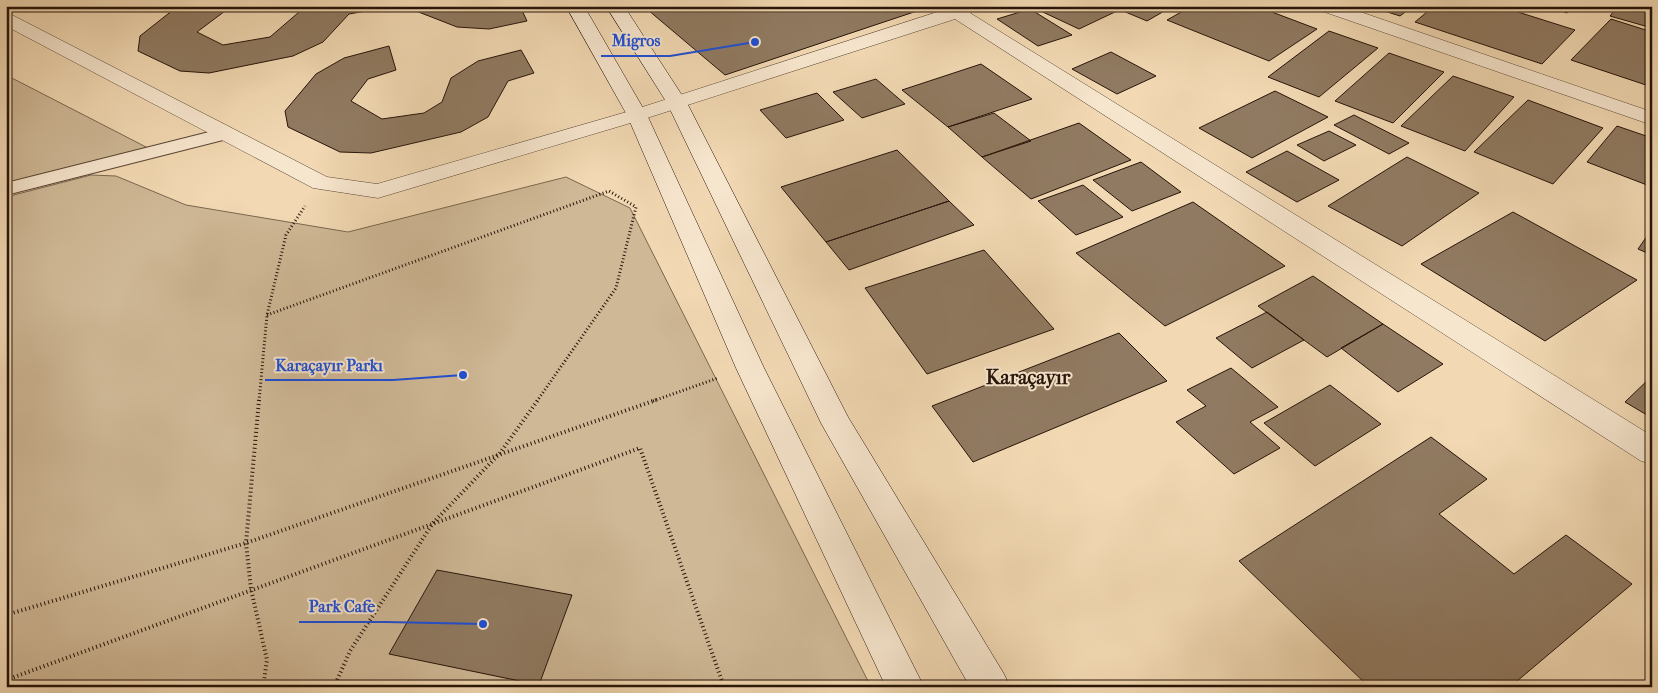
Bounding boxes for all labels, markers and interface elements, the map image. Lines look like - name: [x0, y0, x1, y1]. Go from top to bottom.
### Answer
- callout: Migros: [601, 25, 670, 56]
- text: Migros: [611, 31, 660, 51]
- callout: Karaçayır Parkı: [265, 349, 393, 380]
- text: Karaçayır Parkı: [275, 356, 383, 376]
- district label: Karaçayır: [986, 366, 1071, 390]
- callout: Park Cafe: [299, 591, 386, 622]
- text: Park Cafe: [309, 597, 375, 616]

